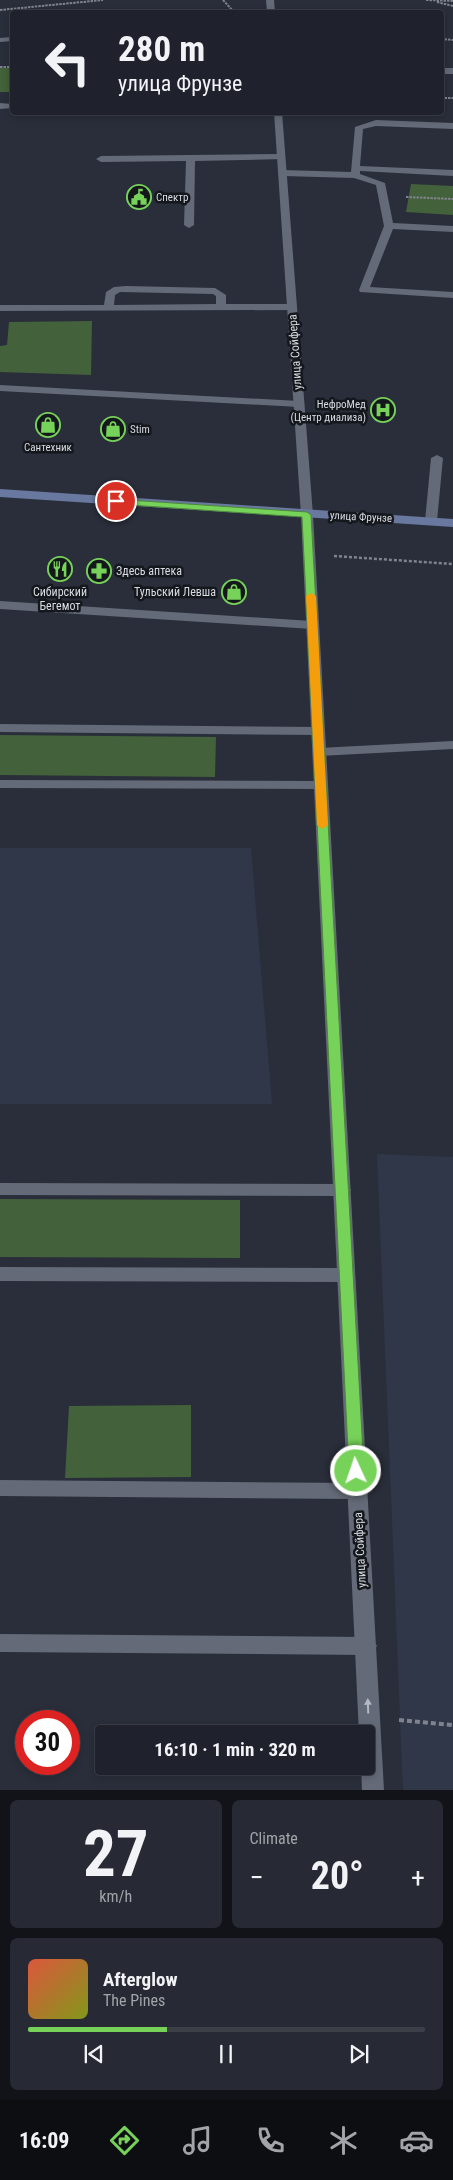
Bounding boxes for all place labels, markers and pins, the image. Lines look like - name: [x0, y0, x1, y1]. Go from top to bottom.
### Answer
- public building icon: Спектр: [126, 184, 152, 210]
- place label: Спектр: [156, 191, 188, 204]
- hospital icon: НефроМед (Центр диализа): [370, 397, 396, 423]
- place label: НефроМед (Центр диализа): [290, 398, 366, 424]
- shop icon: Сантехник: [35, 412, 61, 438]
- shop icon: Stim: [100, 416, 126, 442]
- place label: Stim: [130, 423, 150, 436]
- place label: Сантехник: [24, 441, 73, 454]
- pin: [95, 480, 137, 522]
- restaurant icon: Сибирский Бегемот: [47, 556, 73, 582]
- pharmacy icon: Здесь аптека: [86, 558, 112, 584]
- place label: Здесь аптека: [116, 564, 182, 578]
- shop icon: Тульский Левша: [221, 579, 247, 605]
- place label: Сибирский Бегемот: [33, 585, 87, 613]
- place label: Тульский Левша: [134, 585, 216, 599]

